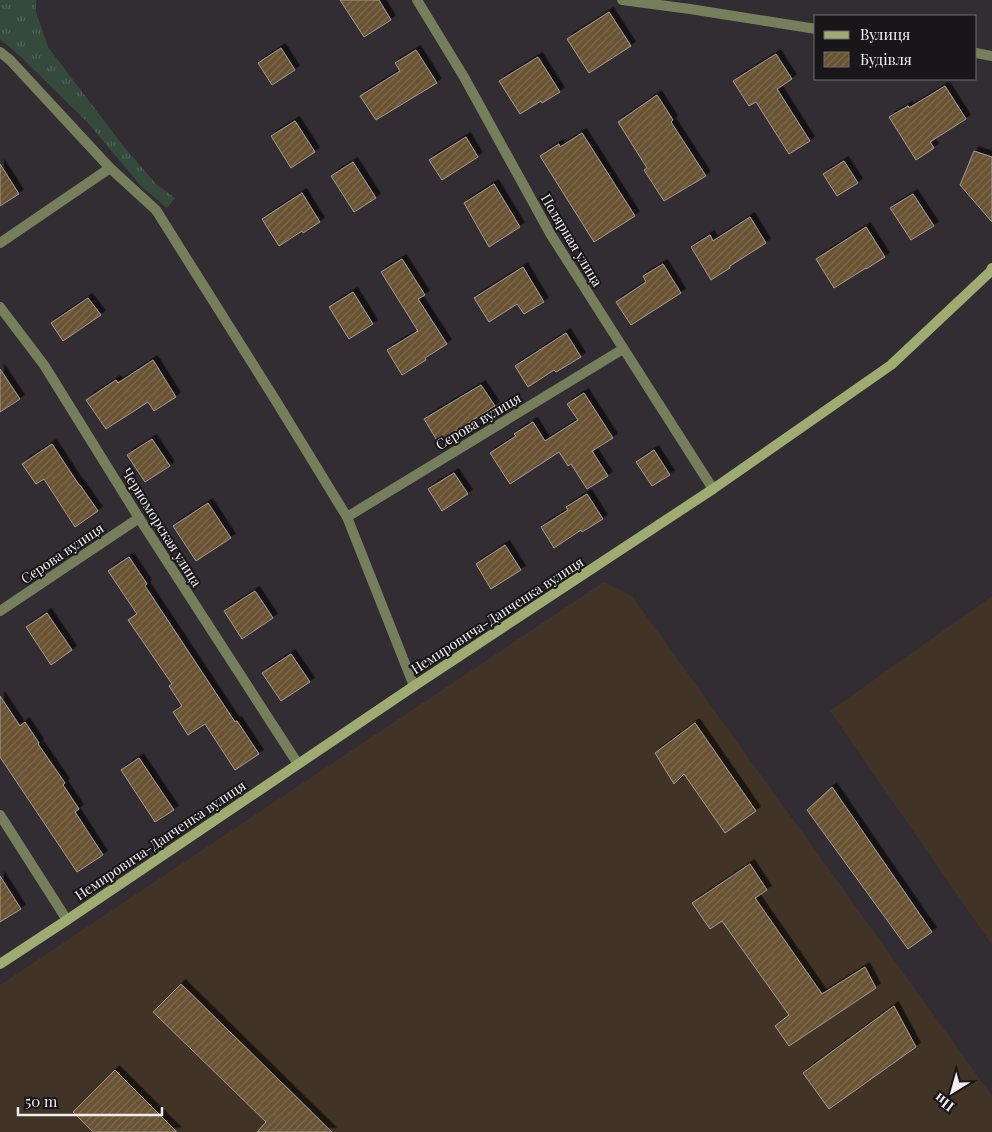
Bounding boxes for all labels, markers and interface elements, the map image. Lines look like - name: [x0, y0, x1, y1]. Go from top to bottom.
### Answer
- legend: [814, 15, 977, 80]
- text: Вулиця: [860, 24, 910, 44]
- text: Будівля: [860, 49, 912, 69]
- street label: Полярная улица: [537, 190, 607, 290]
- street label: Сєрова вулиця: [432, 388, 525, 454]
- street label: Черноморская улица: [118, 464, 206, 590]
- street label: Сєрова вулиця: [17, 518, 108, 588]
- street label: Немировича-Данченка вулиця: [407, 552, 587, 678]
- street label: Немировича-Данченка вулиця: [71, 775, 250, 904]
- north arrow: [927, 1067, 977, 1117]
- scale bar: [18, 1084, 161, 1116]
- text: Пн: [930, 1089, 958, 1116]
- text: 50 m: [25, 1091, 58, 1111]

